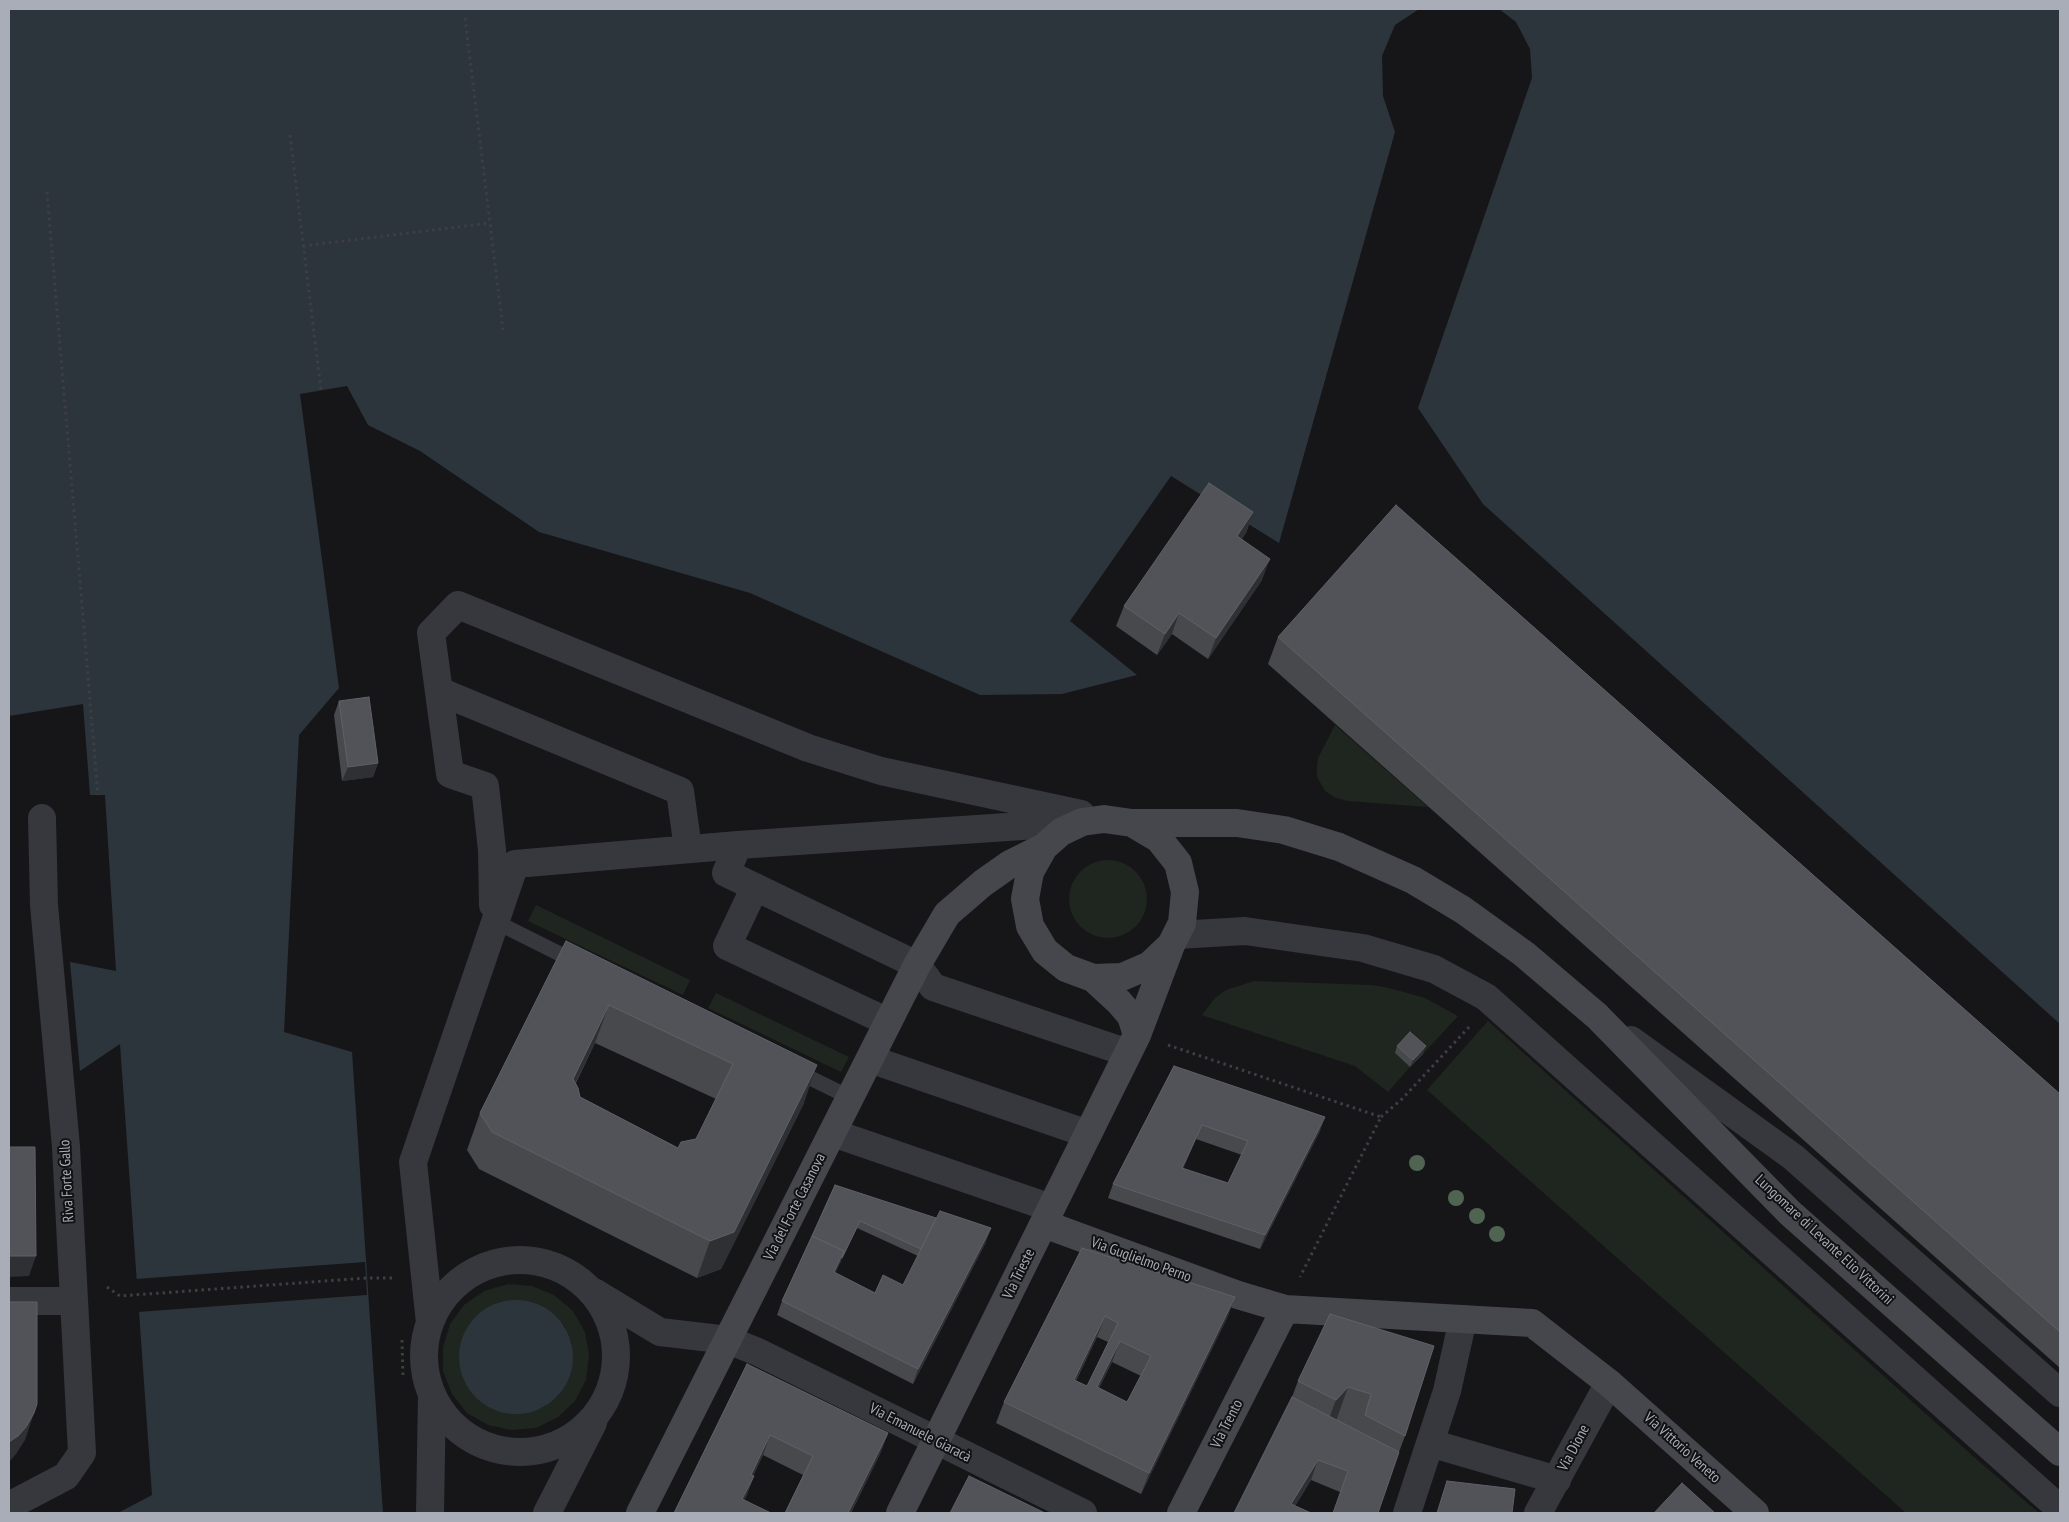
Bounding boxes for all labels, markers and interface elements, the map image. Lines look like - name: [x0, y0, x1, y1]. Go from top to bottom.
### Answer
- street label: Riva Forte Gallo: [56, 1139, 78, 1223]
- street label: Via del Forte Casanova: [760, 1150, 830, 1264]
- street label: Lungomare di Levante Elio Vittorini: [1751, 1171, 1897, 1309]
- street label: Via Guglielmo Perno: [1088, 1234, 1194, 1286]
- street label: Via Trieste: [999, 1246, 1039, 1302]
- street label: Via Trento: [1207, 1397, 1247, 1451]
- street label: Via Emanuele Giaracà: [866, 1400, 974, 1466]
- street label: Via Vittorio Veneto: [1640, 1409, 1724, 1487]
- street label: Via Dione: [1554, 1422, 1594, 1474]

